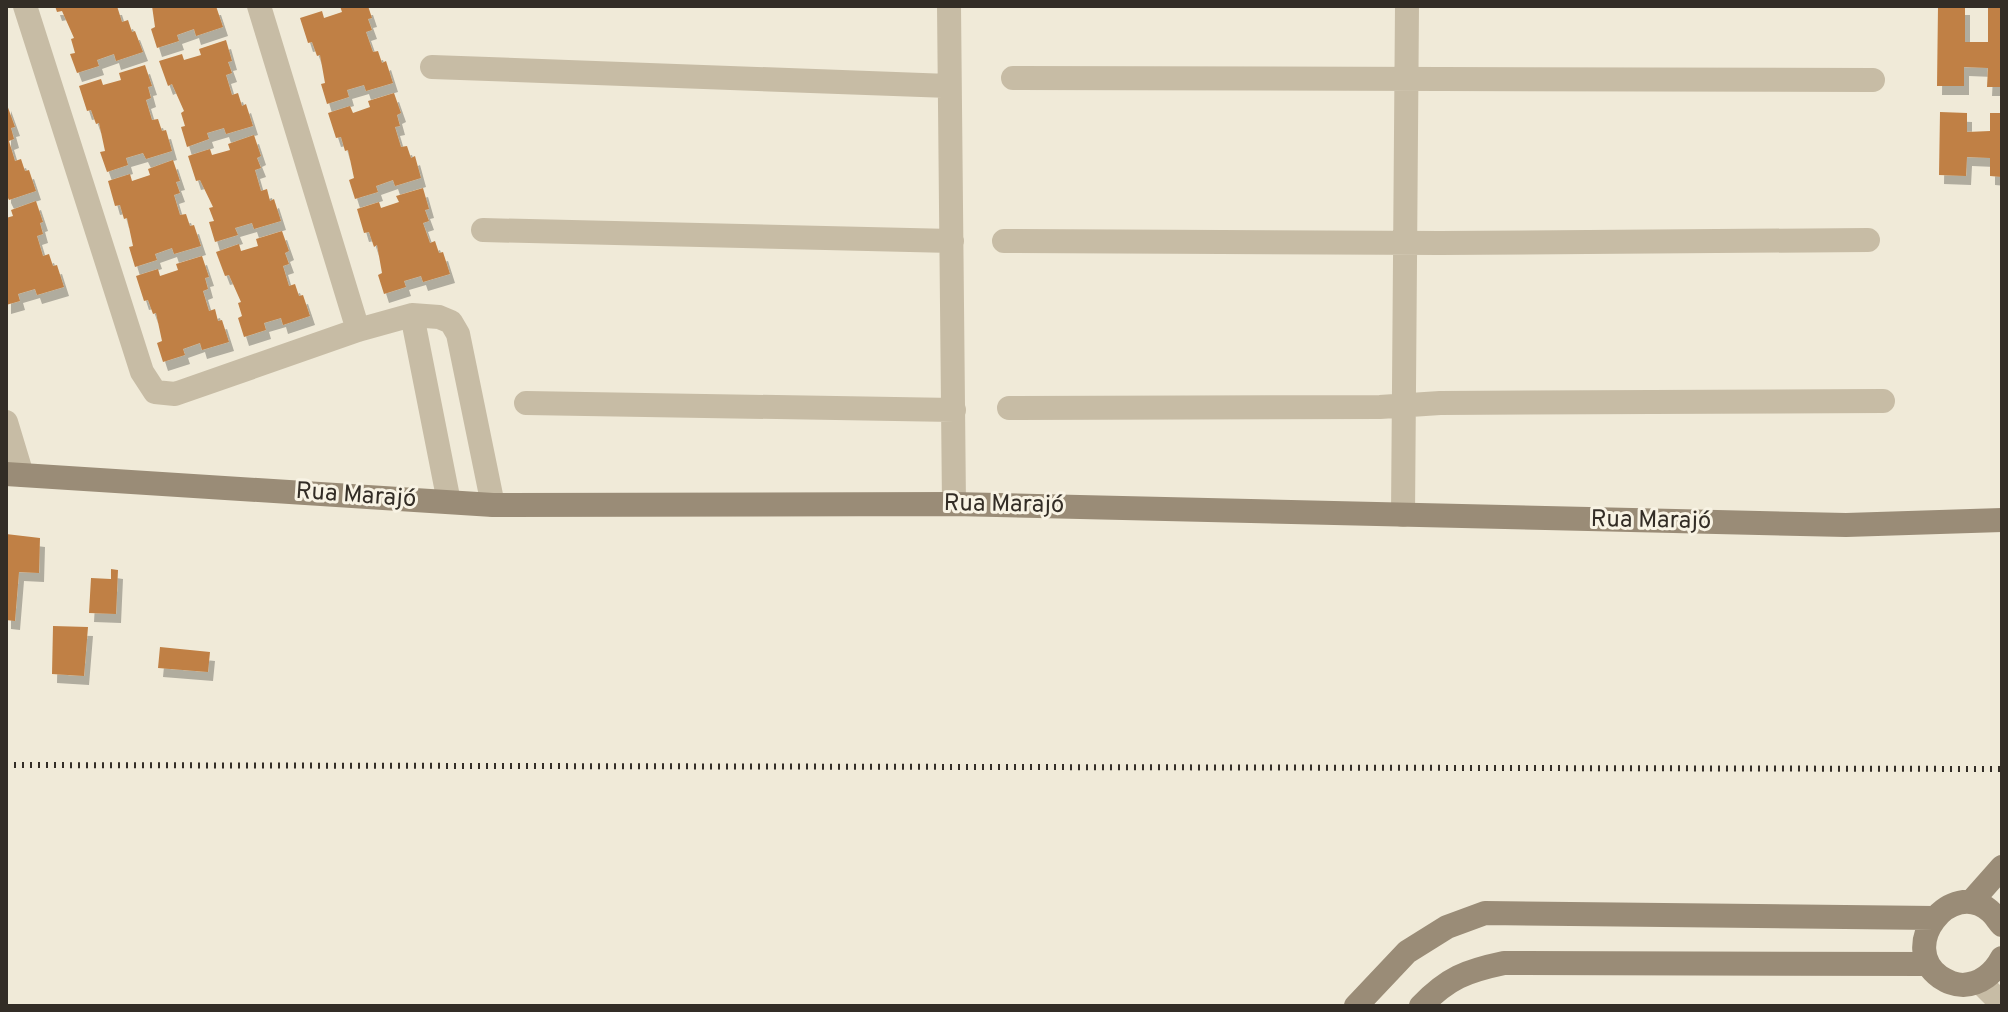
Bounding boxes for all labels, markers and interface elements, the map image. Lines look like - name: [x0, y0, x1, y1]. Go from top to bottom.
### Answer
- street label: Rua Marajó: [295, 477, 417, 515]
- street label: Rua Marajó: [943, 489, 1065, 521]
- street label: Rua Marajó: [1590, 505, 1712, 537]

